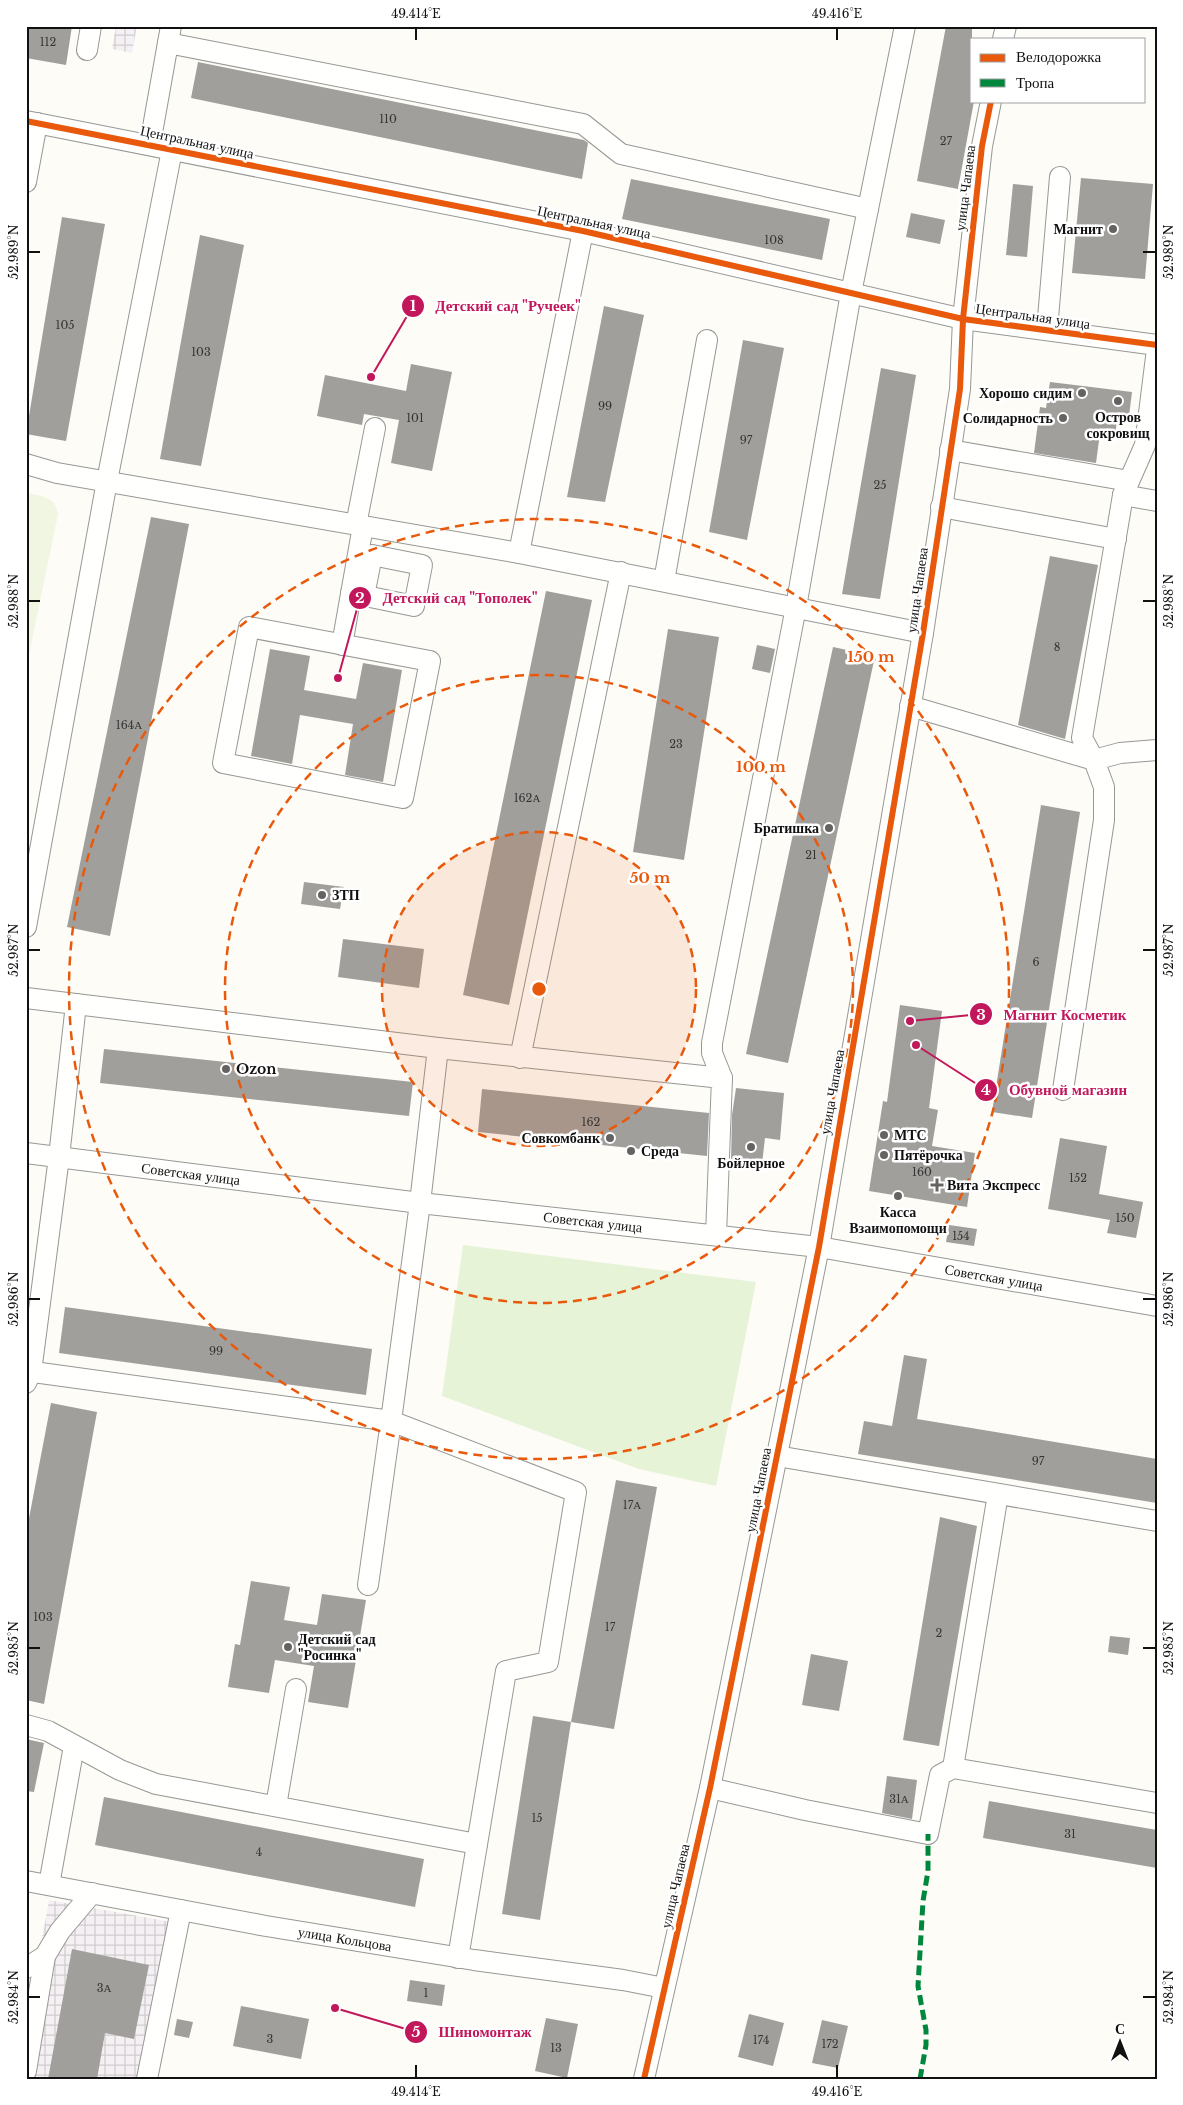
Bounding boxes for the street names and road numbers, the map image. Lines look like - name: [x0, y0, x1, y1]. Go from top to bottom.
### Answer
- street label: Центральная улица: [139, 121, 256, 163]
- street label: улица Чапаева: [951, 143, 979, 232]
- street label: Центральная улица: [536, 201, 653, 243]
- street label: Центральная улица: [975, 299, 1092, 333]
- street label: улица Чапаева: [902, 545, 932, 634]
- street label: улица Чапаева: [816, 1047, 848, 1136]
- street label: Советская улица: [140, 1159, 242, 1189]
- street label: Советская улица: [542, 1208, 644, 1237]
- street label: Советская улица: [943, 1260, 1045, 1295]
- street label: улица Чапаева: [741, 1445, 775, 1534]
- street label: улица Чапаева: [657, 1841, 694, 1930]
- street label: улица Кольцова: [297, 1922, 394, 1956]

